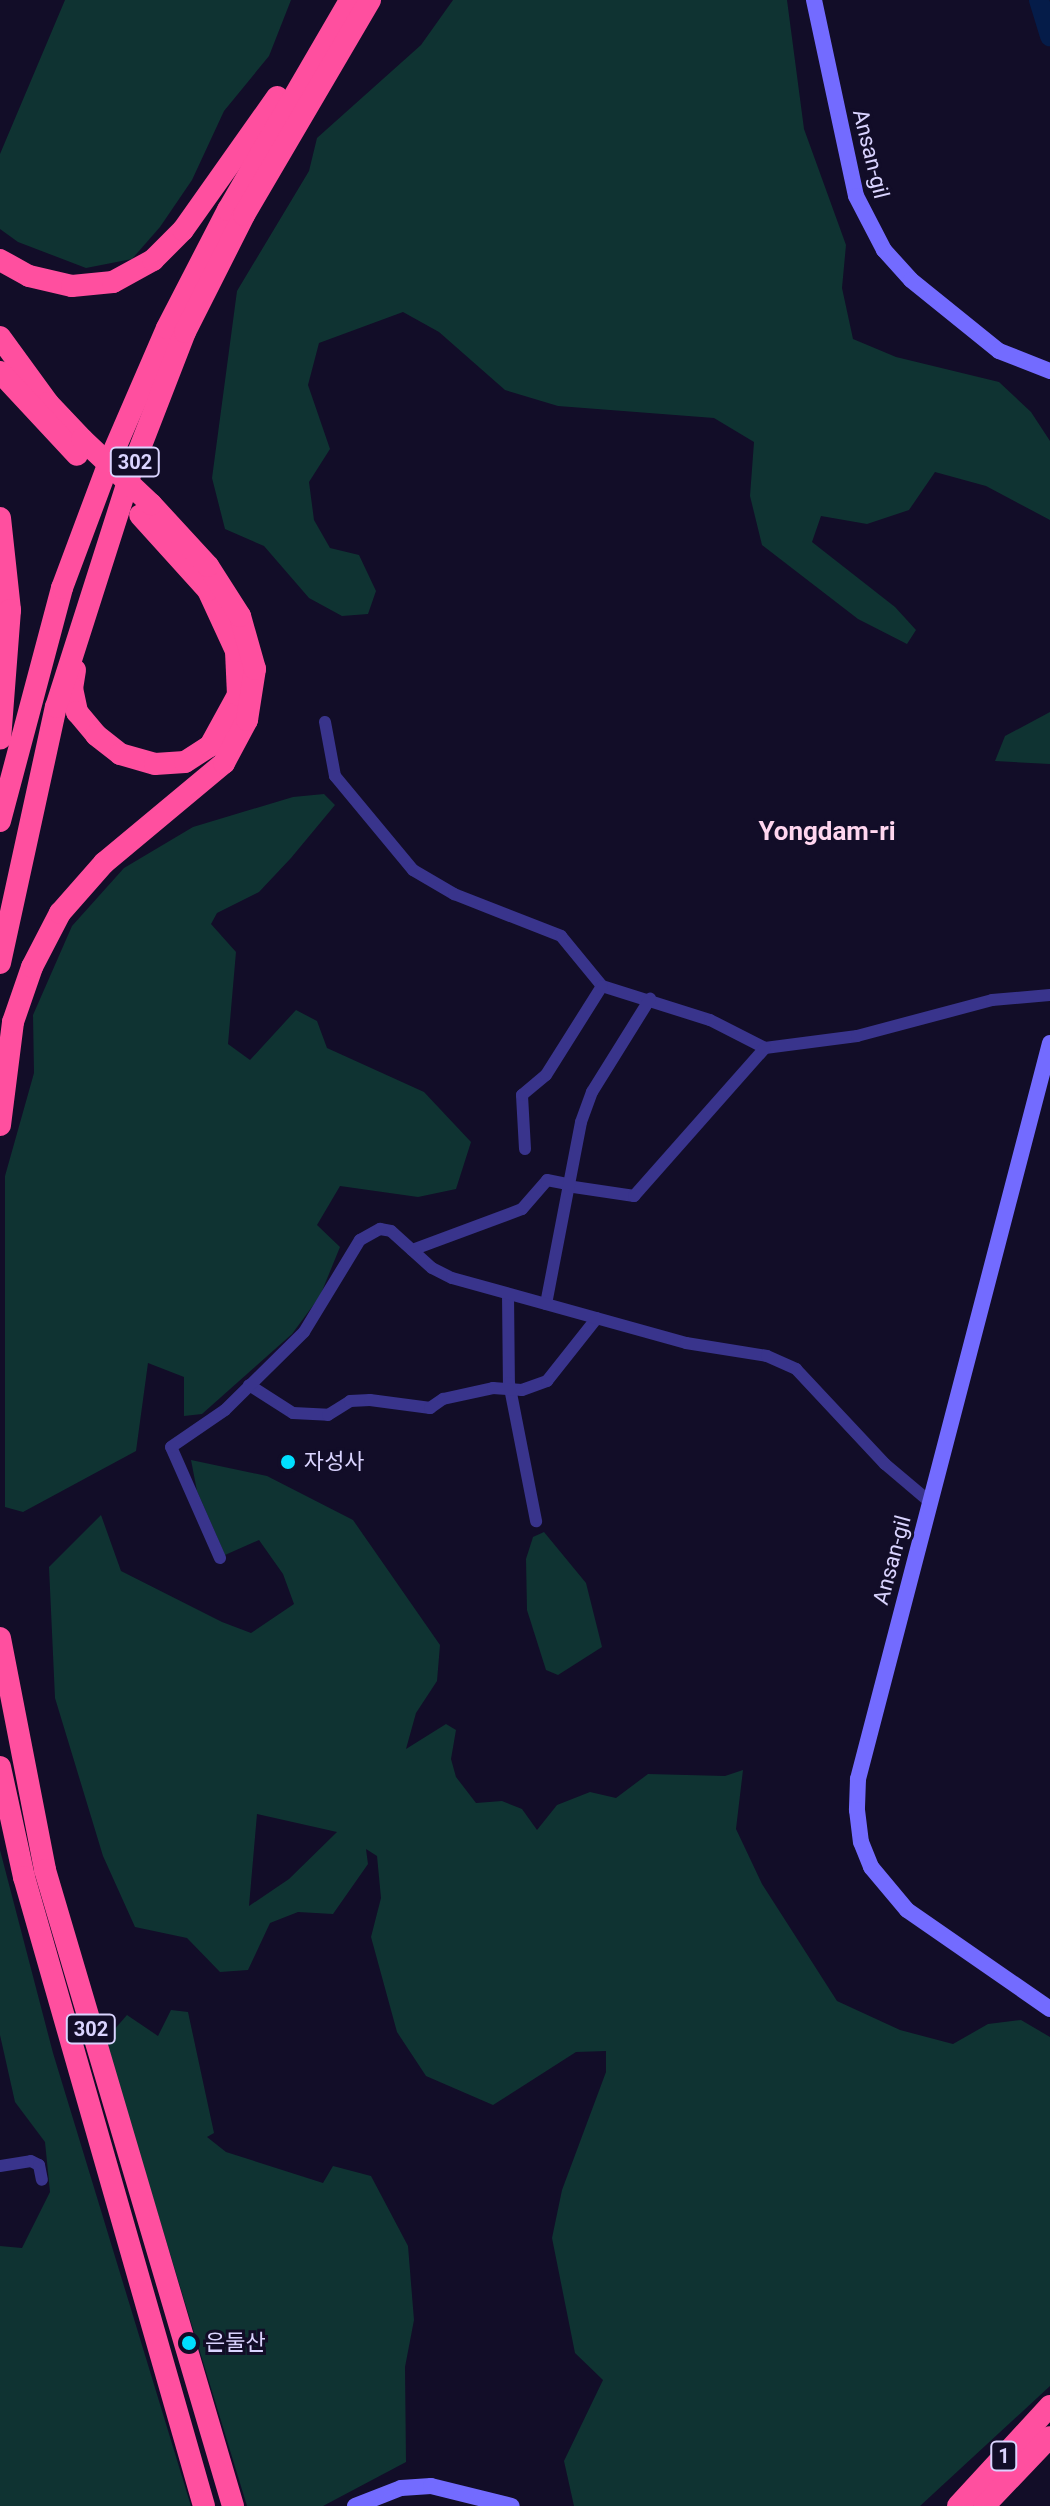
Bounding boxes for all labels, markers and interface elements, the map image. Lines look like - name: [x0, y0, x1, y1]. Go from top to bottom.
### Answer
- street label: Ansan-gil: [847, 107, 895, 201]
- road number: 302: [109, 446, 161, 478]
- district label: Yongdam-ri: [758, 816, 896, 848]
- place label: 자성사: [304, 1449, 365, 1475]
- marker: 자성사: [279, 1453, 297, 1471]
- street label: Ansan-gil: [867, 1513, 917, 1607]
- road number: 302: [65, 2013, 117, 2045]
- place label: 은둘산: [205, 2330, 266, 2356]
- marker: 은둘산: [180, 2334, 198, 2352]
- road number: 1: [990, 2440, 1018, 2472]

